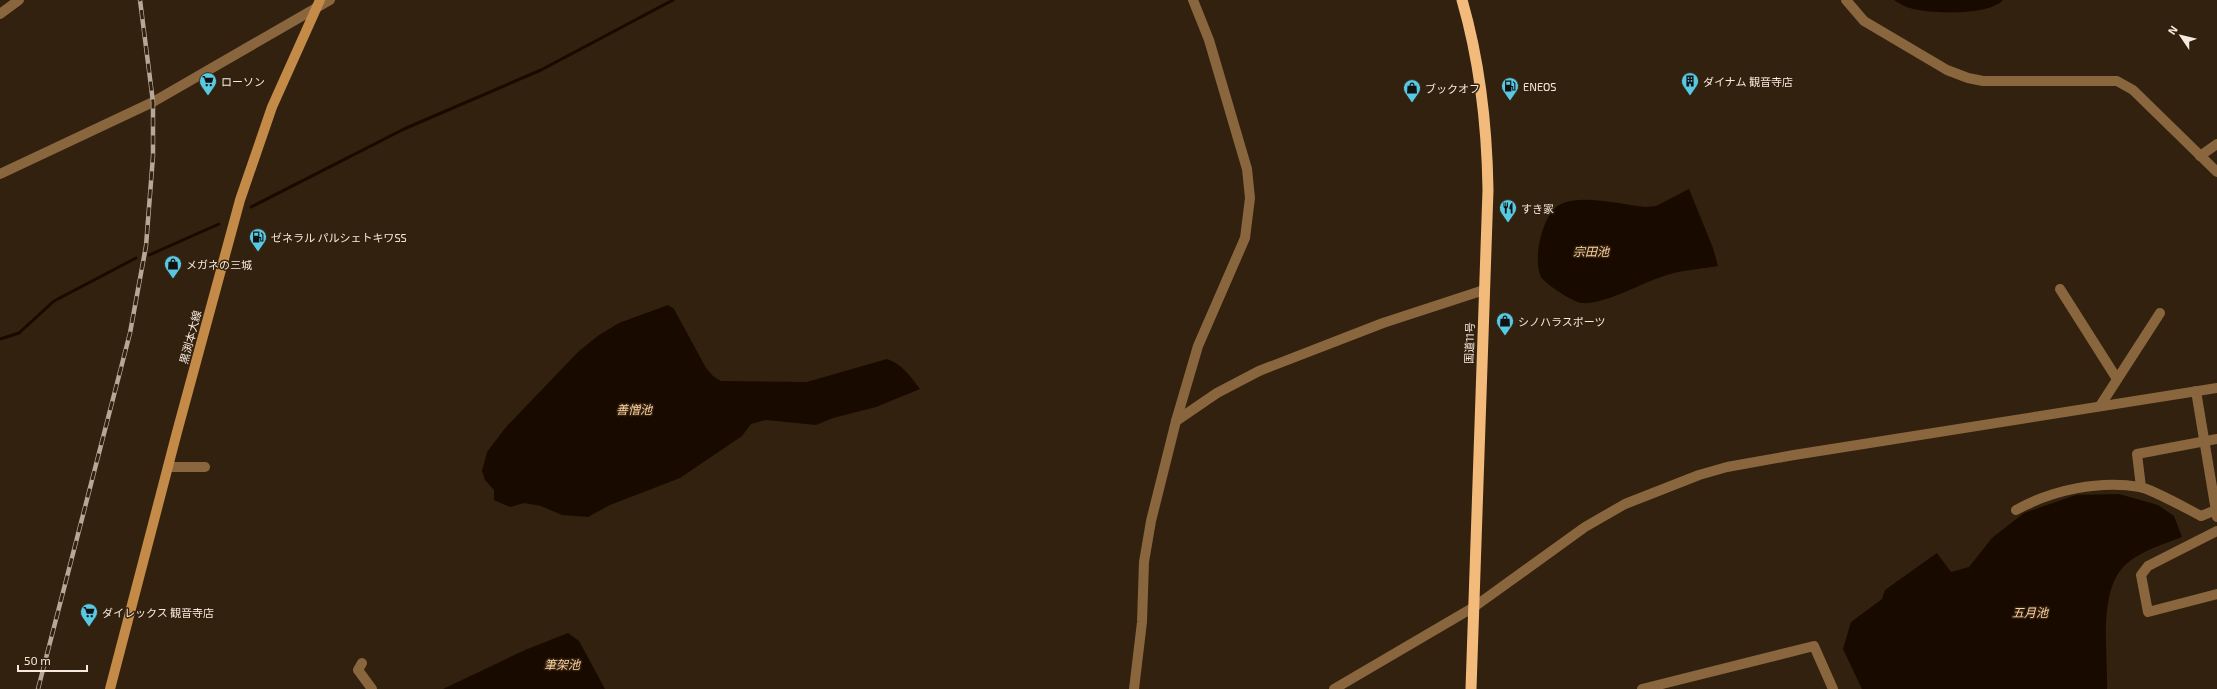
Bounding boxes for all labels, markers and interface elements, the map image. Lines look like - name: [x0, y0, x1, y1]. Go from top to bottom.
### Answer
- north arrow: [2161, 16, 2201, 56]
- text: N: [2165, 23, 2180, 37]
- supermarket icon: ローソン: [198, 71, 218, 96]
- building icon: ダイナム 観音寺店: [1680, 71, 1700, 96]
- place label: ローソン: [221, 75, 265, 88]
- place label: ダイナム 観音寺店: [1703, 75, 1793, 88]
- fuel station icon: ENEOS: [1500, 76, 1520, 101]
- shop icon: ブックオフ: [1402, 78, 1422, 103]
- place label: ENEOS: [1523, 80, 1557, 93]
- place label: ブックオフ: [1425, 82, 1480, 95]
- restaurant icon: すき家: [1498, 198, 1518, 223]
- place label: すき家: [1521, 202, 1554, 215]
- fuel station icon: ゼネラル パルシェトキワSS: [248, 227, 268, 252]
- place label: ゼネラル パルシェトキワSS: [271, 231, 407, 244]
- water label: 宗田池: [1573, 244, 1610, 258]
- shop icon: メガネの三城: [163, 254, 183, 279]
- place label: メガネの三城: [186, 258, 252, 271]
- street label: 黒渕本大線: [177, 309, 203, 365]
- shop icon: シノハラスポーツ: [1495, 311, 1515, 336]
- place label: シノハラスポーツ: [1518, 315, 1606, 328]
- street label: 国道11号: [1462, 322, 1476, 364]
- water label: 善憎池: [616, 402, 653, 416]
- supermarket icon: ダイレックス 観音寺店: [79, 602, 99, 627]
- water label: 五月池: [2012, 605, 2049, 619]
- place label: ダイレックス 観音寺店: [102, 606, 214, 619]
- scale bar: [18, 647, 87, 673]
- text: 50 m: [24, 653, 51, 667]
- water label: 筆架池: [544, 657, 581, 671]

